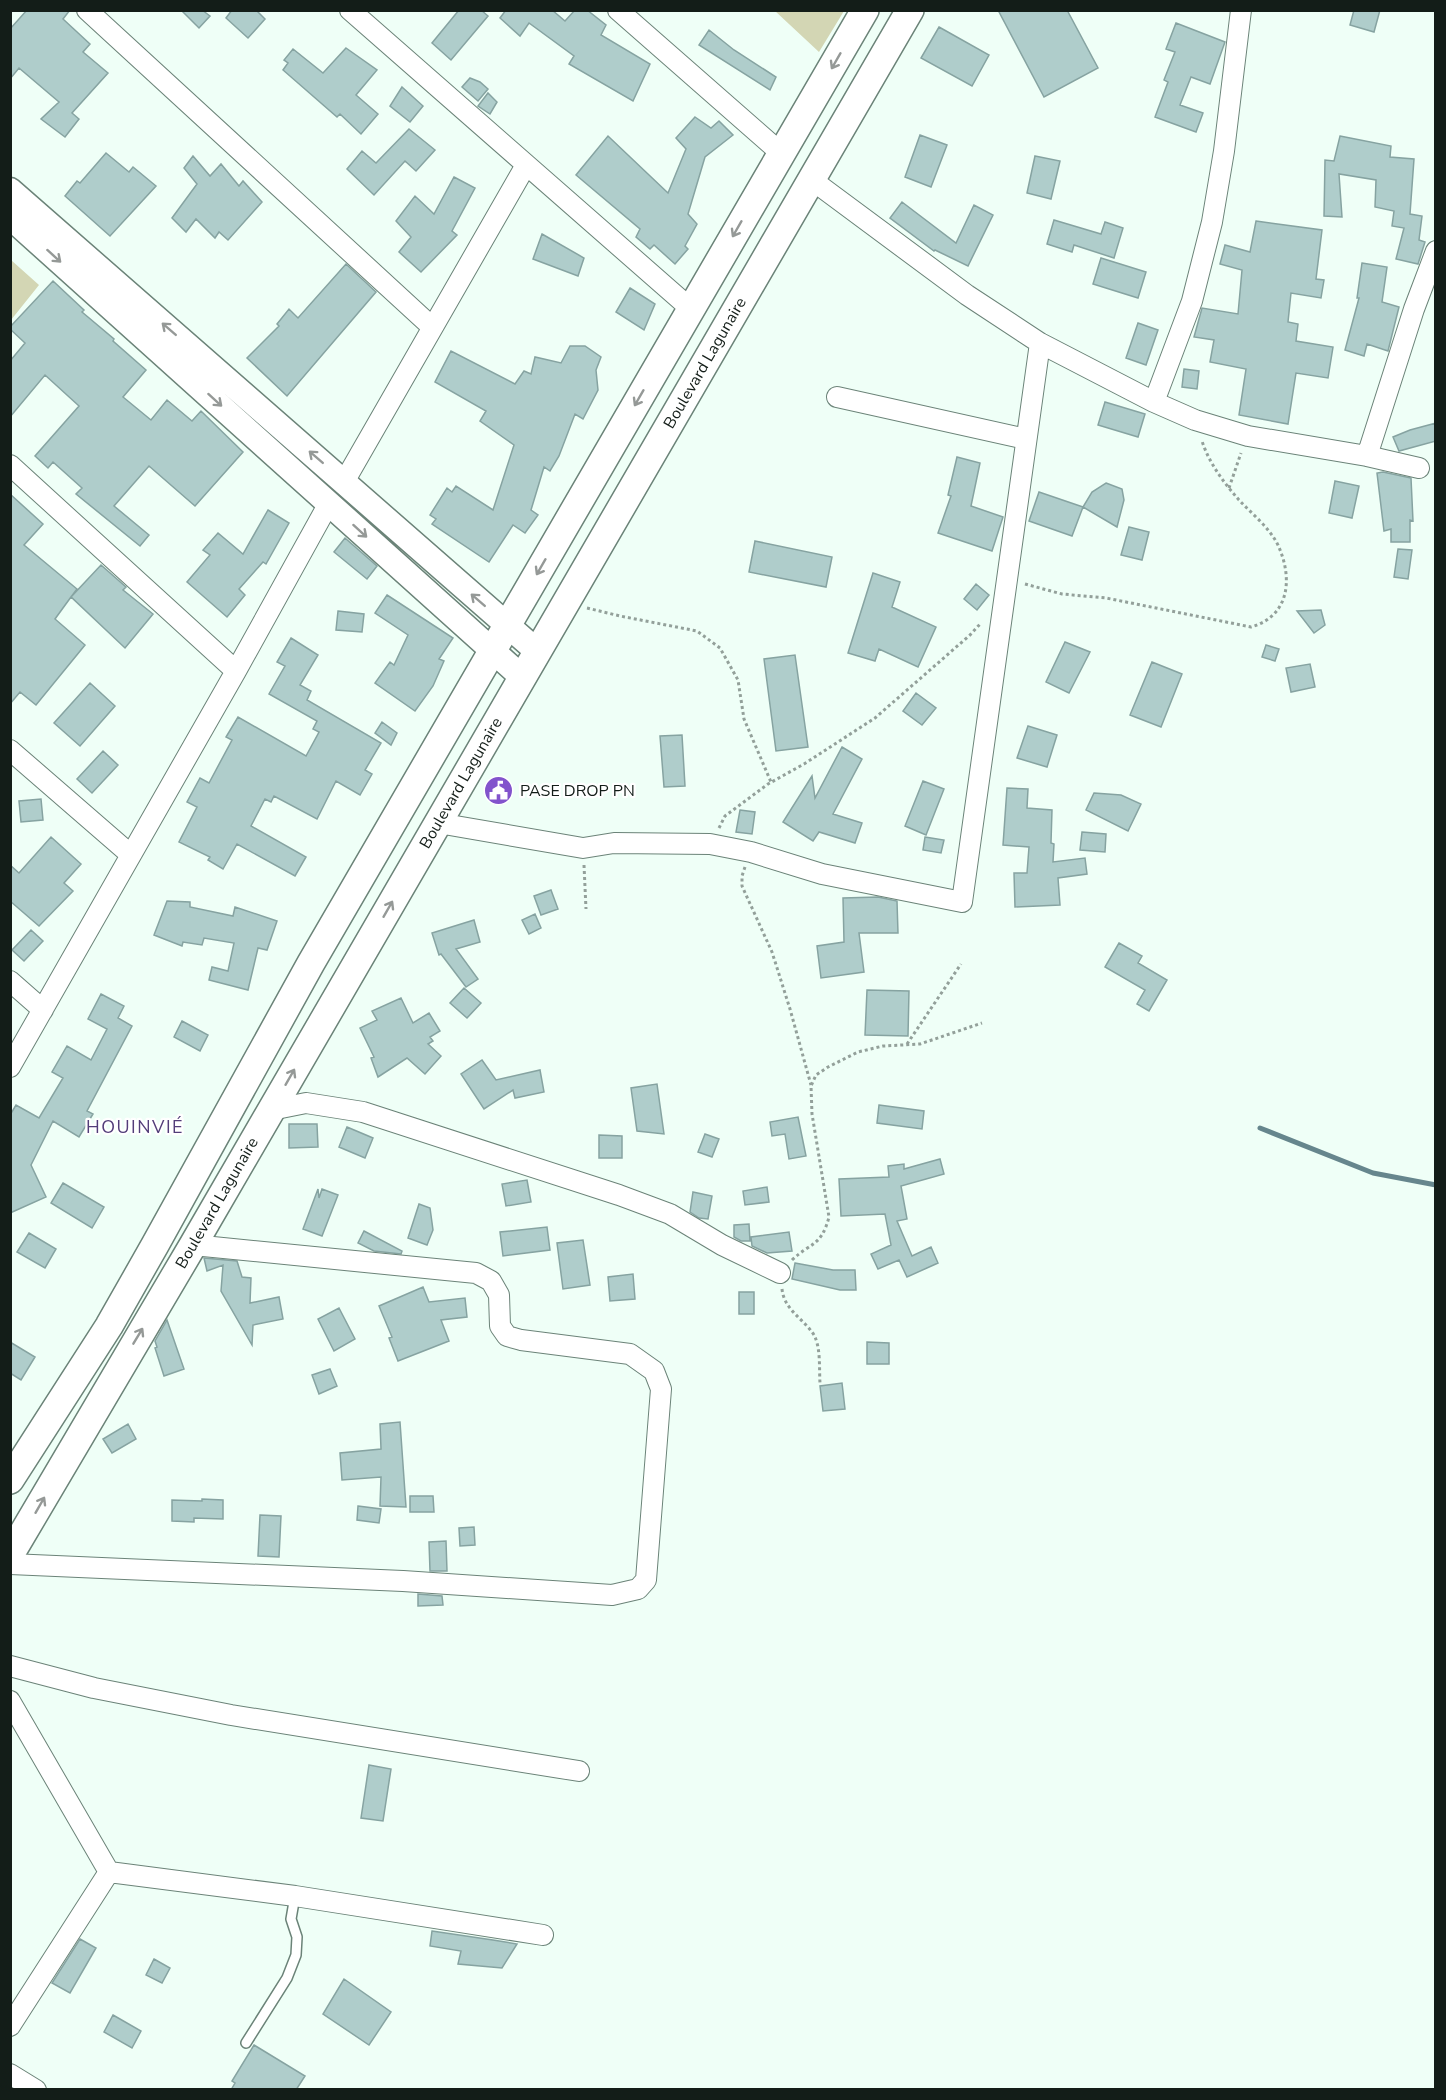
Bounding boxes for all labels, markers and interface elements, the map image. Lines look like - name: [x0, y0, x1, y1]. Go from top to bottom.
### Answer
- one-way arrow: [830, 53, 842, 70]
- one-way arrow: [731, 220, 743, 237]
- one-way arrow: [46, 249, 61, 263]
- street label: Boulevard Lagunaire: [658, 293, 752, 433]
- one-way arrow: [162, 322, 177, 336]
- one-way arrow: [633, 389, 645, 406]
- one-way arrow: [207, 393, 222, 407]
- one-way arrow: [309, 450, 324, 464]
- one-way arrow: [352, 524, 367, 538]
- one-way arrow: [535, 558, 547, 575]
- one-way arrow: [471, 593, 486, 607]
- street label: Boulevard Lagunaire: [414, 713, 508, 853]
- public building icon: PASE DROP PN: [483, 775, 515, 807]
- place label: PASE DROP PN: [520, 780, 635, 802]
- one-way arrow: [382, 901, 394, 918]
- one-way arrow: [284, 1069, 296, 1086]
- district label: HOUINVIÉ: [86, 1115, 184, 1139]
- street label: Boulevard Lagunaire: [170, 1133, 264, 1273]
- one-way arrow: [133, 1328, 145, 1345]
- one-way arrow: [34, 1497, 46, 1514]

